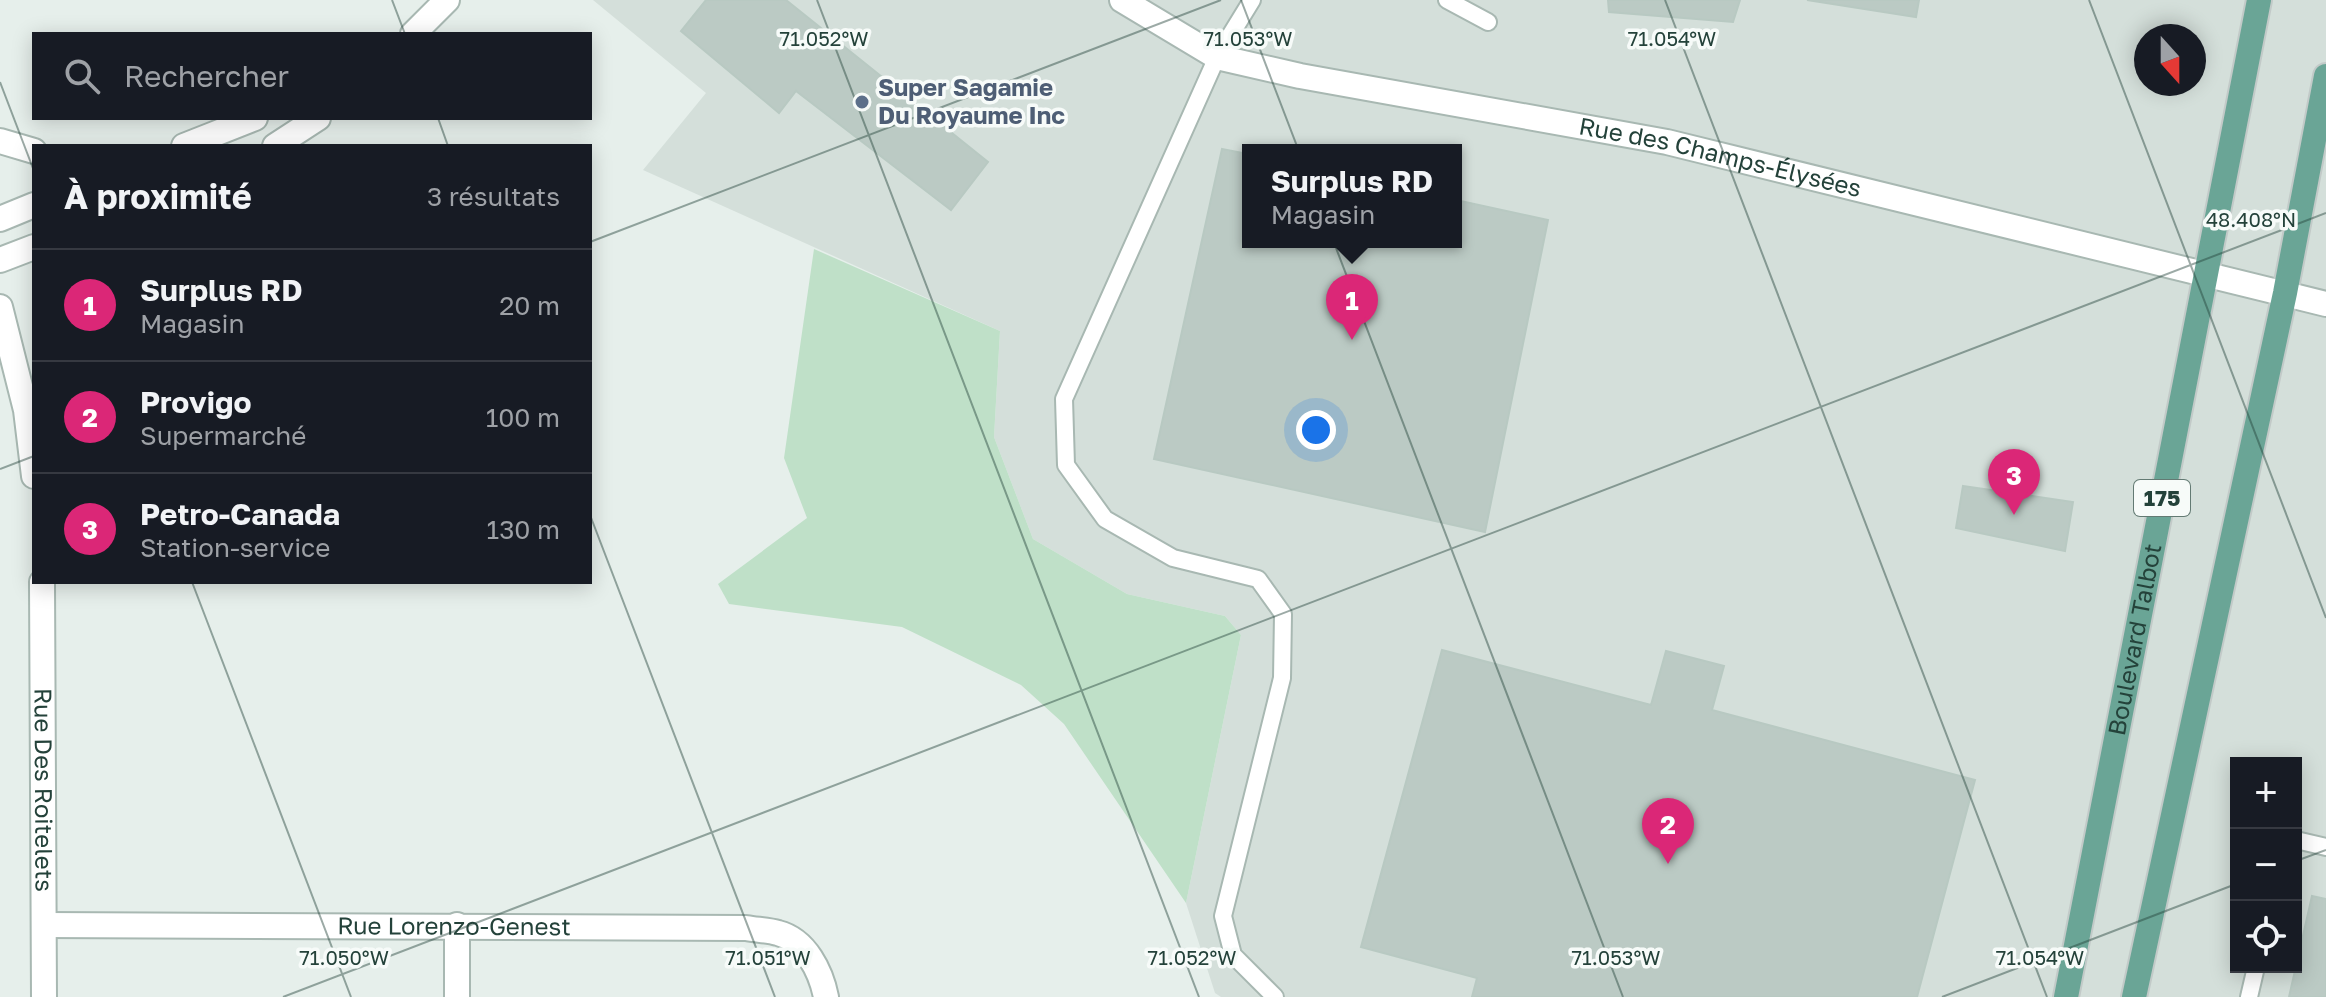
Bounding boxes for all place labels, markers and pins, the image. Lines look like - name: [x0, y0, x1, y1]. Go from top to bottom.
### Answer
- place label: Super Sagamie Du Royaume Inc: [878, 72, 1065, 129]
- marker: Super Sagamie Du Royaume Inc: [853, 93, 871, 111]
- pin: 1: [1326, 274, 1378, 340]
- pin: 3: [1988, 449, 2040, 515]
- pin: 2: [1642, 798, 1694, 864]

